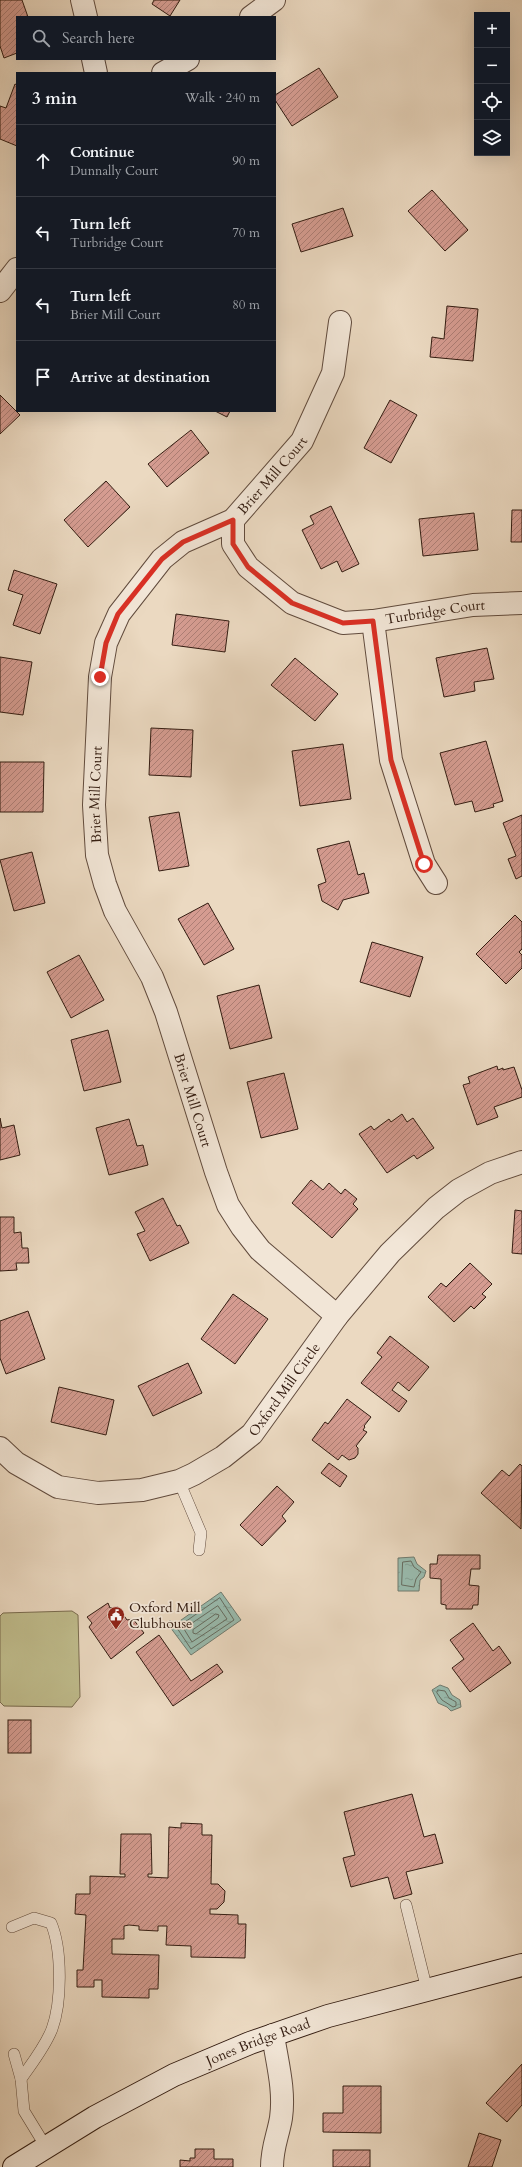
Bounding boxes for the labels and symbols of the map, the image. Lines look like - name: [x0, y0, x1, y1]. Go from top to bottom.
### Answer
- street label: Brier Mill Court: [233, 434, 313, 519]
- street label: Turbridge Court: [384, 596, 486, 629]
- route end: [91, 668, 109, 686]
- street label: Brier Mill Court: [85, 745, 107, 844]
- route start: [415, 855, 433, 873]
- street label: Brier Mill Court: [169, 1051, 216, 1150]
- street label: Oxford Mill Circle: [244, 1339, 325, 1440]
- place label: Oxford Mill Clubhouse: [129, 1598, 201, 1633]
- public building icon: Oxford Mill Clubhouse: [106, 1605, 126, 1630]
- street label: Jones Bridge Road: [201, 2014, 313, 2071]

